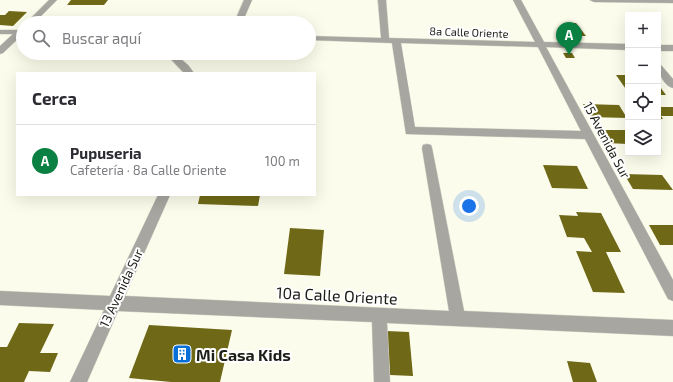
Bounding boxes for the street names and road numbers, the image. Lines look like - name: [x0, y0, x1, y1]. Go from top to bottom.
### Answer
- street label: 8a Calle Oriente: [429, 24, 509, 40]
- street label: 15 Avenida Sur: [580, 99, 634, 181]
- street label: 13 Avenida Sur: [96, 246, 146, 330]
- street label: 10a Calle Oriente: [276, 282, 398, 308]

